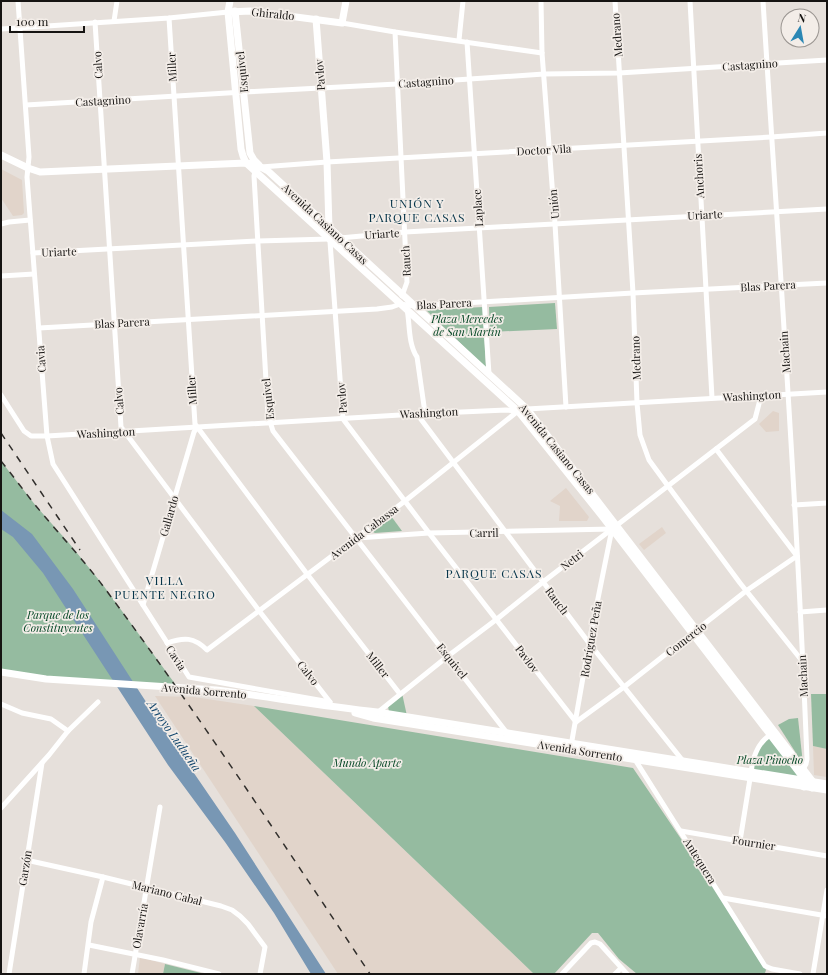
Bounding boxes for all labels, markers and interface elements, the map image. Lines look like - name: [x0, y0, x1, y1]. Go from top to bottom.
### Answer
- street label: Ghiraldo: [251, 4, 295, 23]
- scale bar: [10, 8, 84, 34]
- north arrow: [780, 8, 820, 48]
- text: N: [797, 10, 807, 26]
- street label: Medrano: [607, 12, 626, 58]
- text: 100 m: [16, 13, 49, 29]
- street label: Calvo: [89, 51, 106, 79]
- street label: Esquivel: [232, 51, 251, 93]
- street label: Miller: [163, 52, 180, 82]
- street label: Castagnino: [722, 55, 778, 74]
- street label: Pavlov: [311, 58, 328, 91]
- street label: Castagnino: [398, 72, 454, 91]
- street label: Castagnino: [75, 92, 131, 109]
- street label: Doctor Vila: [516, 141, 572, 158]
- street label: Anchoris: [690, 153, 707, 200]
- street label: Avenida Casiano Casas: [278, 179, 372, 268]
- street label: Laplace: [469, 188, 486, 227]
- street label: Unión: [545, 188, 562, 220]
- district label: UNIÓN Y PARQUE CASAS: [368, 195, 466, 225]
- street label: Uriarte: [687, 206, 723, 223]
- street label: Uriarte: [364, 225, 401, 242]
- street label: Uriarte: [41, 243, 77, 260]
- street label: Rauch: [397, 245, 414, 277]
- street label: Blas Parera: [740, 277, 797, 294]
- street label: Blas Parera: [416, 295, 473, 312]
- park label: Plaza Mercedes de San Martín: [430, 311, 504, 339]
- street label: Blas Parera: [94, 314, 151, 331]
- street label: Machain: [776, 330, 793, 374]
- street label: Medrano: [627, 336, 644, 380]
- street label: Cavia: [32, 344, 49, 373]
- street label: Miller: [183, 375, 200, 405]
- street label: Esquivel: [258, 378, 277, 420]
- street label: Pavlov: [333, 381, 350, 414]
- street label: Washington: [721, 386, 782, 405]
- street label: Calvo: [110, 387, 127, 415]
- street label: Avenida Casiano Casas: [516, 400, 599, 497]
- street label: Washington: [398, 403, 459, 422]
- street label: Washington: [75, 423, 136, 442]
- street label: Gallardo: [156, 494, 182, 538]
- street label: Avenida Cabassa: [326, 501, 401, 563]
- street label: Carril: [469, 525, 499, 540]
- street label: Netri: [557, 546, 586, 573]
- district label: PARQUE CASAS: [445, 565, 543, 581]
- district label: VILLA PUENTE NEGRO: [114, 572, 216, 602]
- street label: Rauch: [542, 584, 573, 618]
- street label: Rodríguez Peña: [576, 599, 605, 678]
- park label: Parque de los Constituyentes: [23, 607, 93, 635]
- street label: Comercio: [662, 618, 709, 659]
- street label: Esquivel: [434, 640, 471, 682]
- street label: Cavia: [163, 642, 190, 674]
- street label: Pavlov: [512, 642, 543, 676]
- street label: Miller: [363, 648, 393, 681]
- street label: Machain: [794, 654, 811, 697]
- street label: Calvo: [294, 657, 323, 688]
- street label: Avenida Sorrento: [160, 679, 247, 702]
- water label: Arroyo Ludueña: [143, 695, 205, 774]
- street label: Avenida Sorrento: [536, 736, 624, 765]
- park label: Plaza Pinocho: [736, 752, 803, 767]
- park label: Mundo Aparte: [332, 755, 401, 770]
- street label: Fournier: [731, 832, 777, 853]
- street label: Antequera: [680, 834, 721, 887]
- street label: Garzón: [14, 849, 35, 887]
- street label: Mariano Cabal: [130, 877, 204, 908]
- street label: Olavarría: [128, 902, 151, 950]

